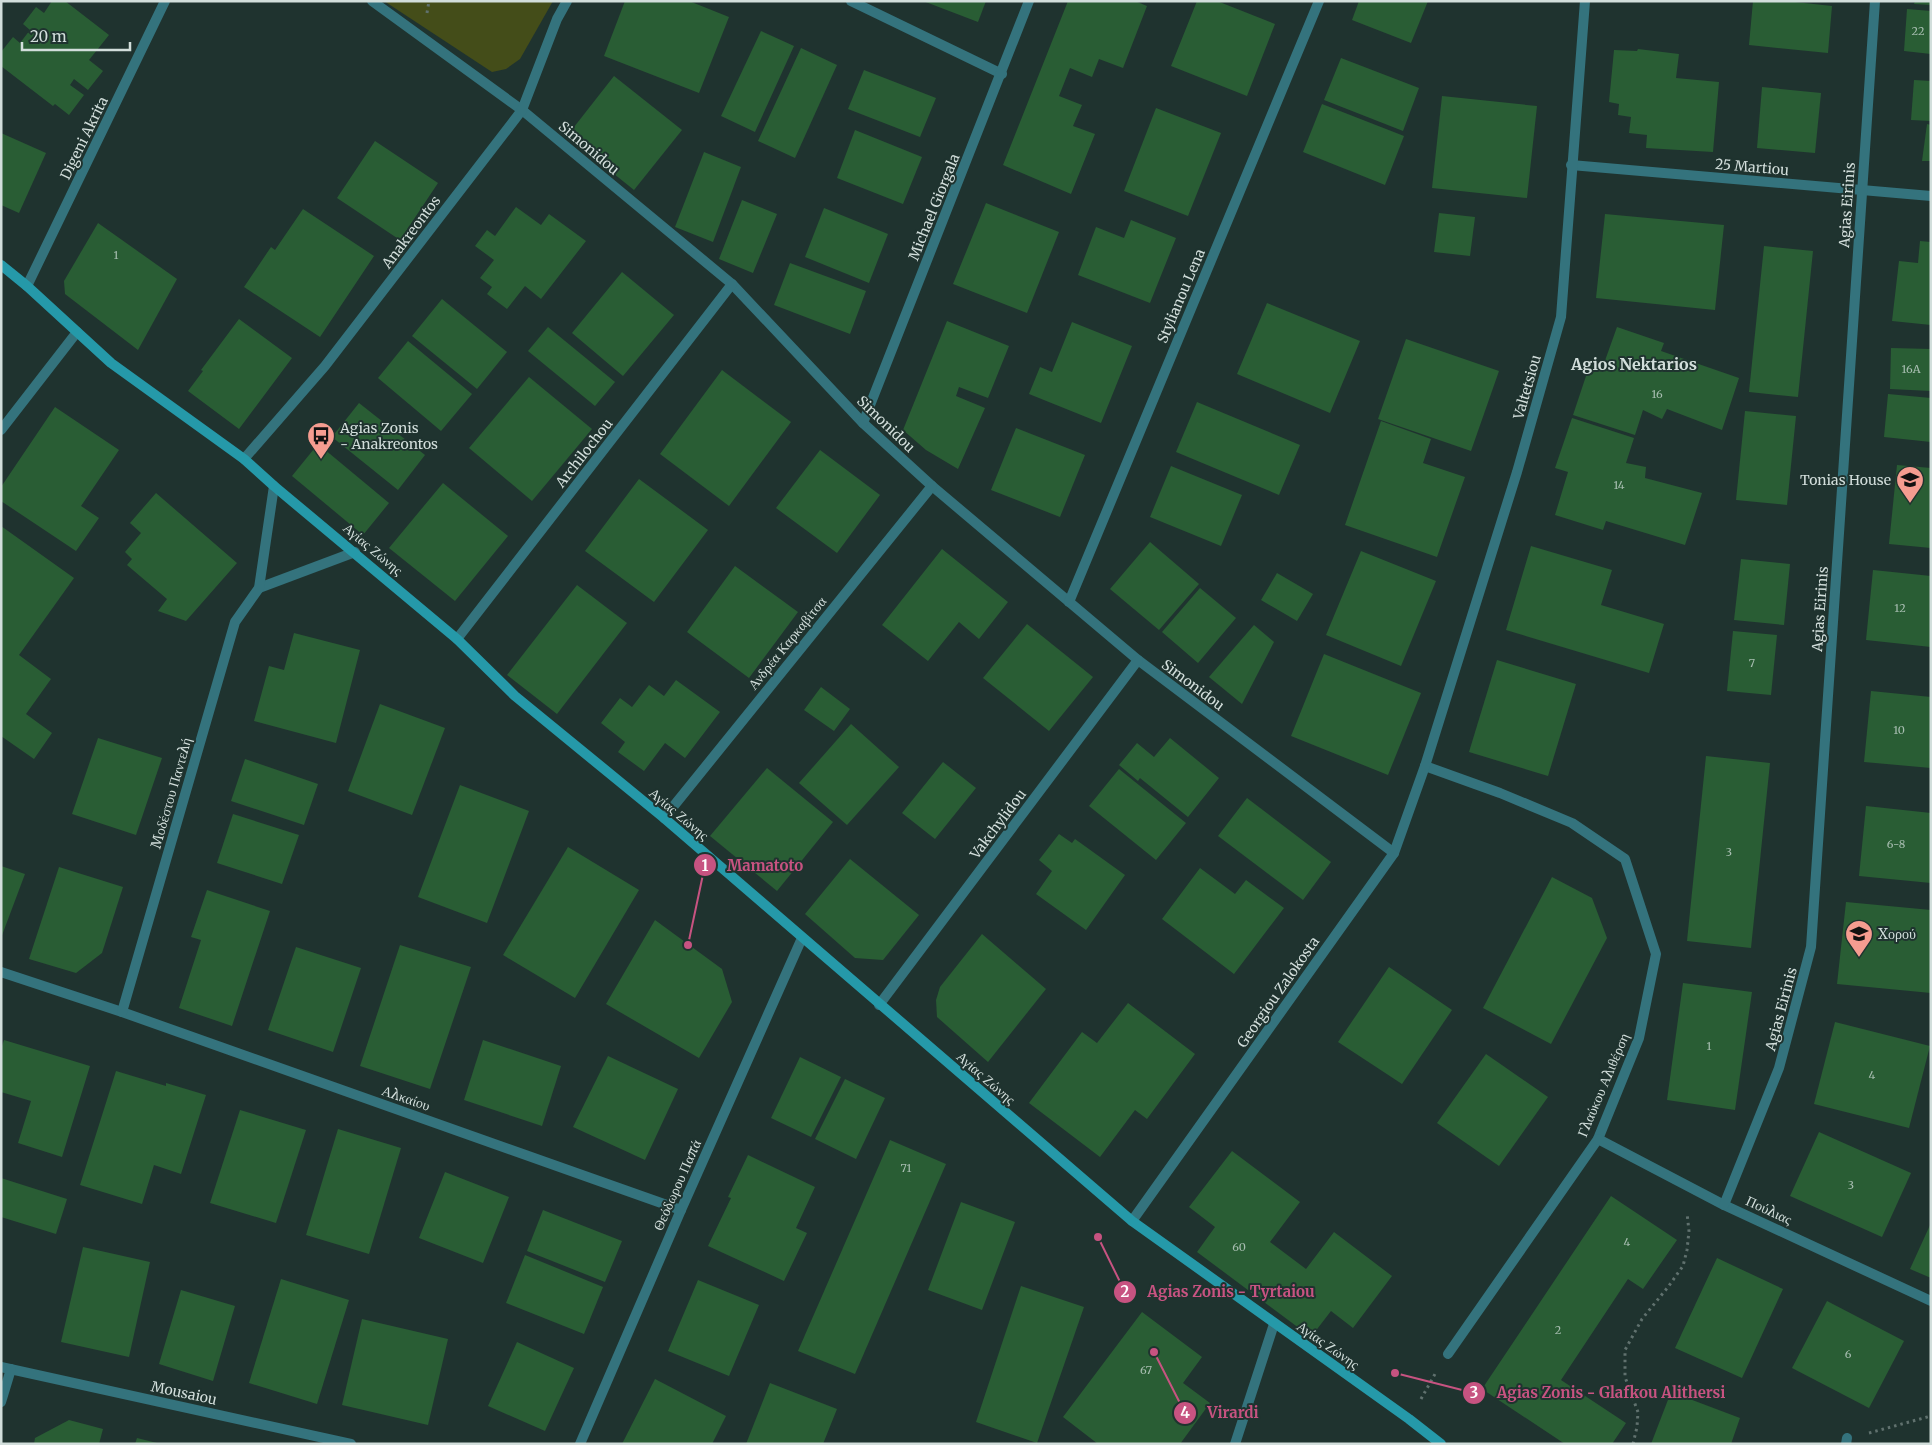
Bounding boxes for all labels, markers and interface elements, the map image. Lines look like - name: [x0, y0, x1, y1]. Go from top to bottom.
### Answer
- scale bar: [22, 20, 130, 52]
- house number: 22: [1912, 24, 1924, 38]
- text: 20 m: [30, 27, 67, 46]
- street label: Digeni Akrita: [56, 93, 112, 183]
- street label: Simonidou: [555, 117, 623, 179]
- street label: Michael Giorgala: [904, 151, 964, 263]
- street label: 25 Martiou: [1714, 155, 1790, 179]
- street label: Agias Eirinis: [1835, 162, 1859, 249]
- street label: Anakreontos: [377, 192, 444, 273]
- street label: Stylianou Lena: [1153, 246, 1209, 346]
- house number: 1: [114, 248, 119, 262]
- street label: Valtetsiou: [1509, 352, 1545, 422]
- district label: Agios Nektarios: [1570, 354, 1697, 374]
- house number: 16A: [1902, 362, 1921, 376]
- house number: 16: [1651, 387, 1663, 401]
- street label: Simonidou: [853, 392, 919, 456]
- street label: Archilochou: [551, 415, 617, 492]
- place label: Agias Zonis - Anakreontos: [339, 419, 438, 453]
- bus stop icon: Agias Zonis - Anakreontos: [306, 421, 336, 460]
- school or university icon: Tonias House: [1895, 465, 1925, 504]
- place label: Tonias House: [1800, 471, 1891, 489]
- house number: 14: [1613, 478, 1625, 492]
- street label: Αγίας Ζώνης: [340, 519, 407, 579]
- street label: Agias Eirinis: [1808, 566, 1832, 653]
- street label: Ανδρέα Καρκαβίτσα: [744, 592, 831, 693]
- house number: 12: [1894, 601, 1906, 615]
- street label: Simonidou: [1158, 656, 1228, 715]
- house number: 7: [1749, 656, 1755, 670]
- house number: 10: [1893, 723, 1905, 737]
- street label: Μοδέστου Παντελή: [147, 735, 195, 851]
- street label: Αγίας Ζώνης: [646, 784, 713, 844]
- street label: Vakchylidou: [965, 785, 1030, 863]
- house number: 6-8: [1887, 837, 1906, 851]
- house number: 3: [1726, 845, 1732, 859]
- callout: Mamatoto: [692, 850, 814, 880]
- text: 1: [702, 856, 709, 875]
- text: Mamatoto: [727, 856, 803, 875]
- school or university icon: Χορού: [1844, 919, 1874, 958]
- place label: Χορού: [1878, 925, 1916, 943]
- street label: Georgiou Zalokosta: [1233, 933, 1323, 1051]
- street label: Agias Eirinis: [1761, 965, 1801, 1054]
- street label: Γλαύκου Αλιθέρση: [1573, 1030, 1633, 1140]
- house number: 1: [1707, 1039, 1712, 1053]
- street label: Αγίας Ζώνης: [953, 1048, 1020, 1109]
- house number: 4: [1869, 1068, 1876, 1082]
- street label: Αλκαίου: [379, 1081, 433, 1115]
- street label: Θεόδωρου Παπά: [649, 1136, 705, 1233]
- house number: 71: [900, 1161, 912, 1175]
- house number: 3: [1848, 1178, 1854, 1192]
- street label: Πούλιας: [1743, 1192, 1795, 1229]
- house number: 4: [1624, 1235, 1631, 1249]
- house number: 60: [1232, 1240, 1246, 1254]
- callout: Agias Zonis - Tyrtaiou: [1112, 1277, 1324, 1307]
- text: 2: [1121, 1282, 1130, 1301]
- text: Agias Zonis - Tyrtaiou: [1146, 1282, 1315, 1301]
- street label: Αγίας Ζώνης: [1293, 1317, 1363, 1373]
- house number: 2: [1555, 1323, 1561, 1337]
- house number: 6: [1845, 1347, 1852, 1361]
- house number: 67: [1140, 1363, 1152, 1377]
- street label: Mousaiou: [149, 1377, 219, 1409]
- callout: Agias Zonis - Glafkou Alithersi: [1461, 1378, 1735, 1408]
- text: 3: [1470, 1383, 1478, 1402]
- text: Agias Zonis - Glafkou Alithersi: [1496, 1383, 1725, 1402]
- callout: Virardi: [1172, 1398, 1269, 1428]
- text: 4: [1180, 1403, 1190, 1422]
- text: Virardi: [1206, 1403, 1259, 1422]

